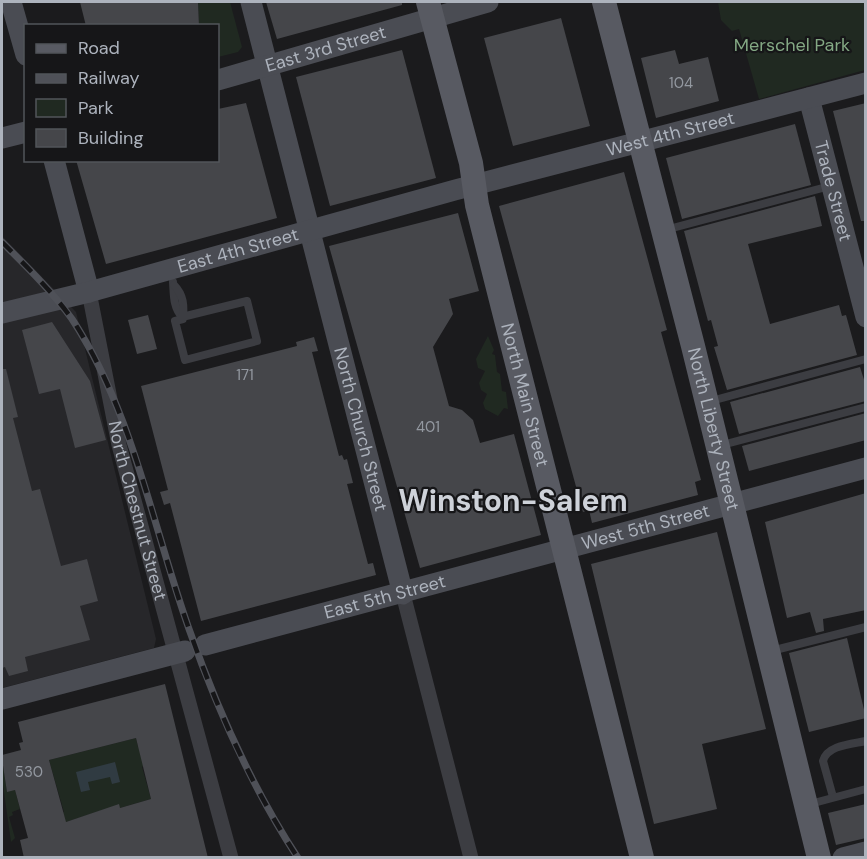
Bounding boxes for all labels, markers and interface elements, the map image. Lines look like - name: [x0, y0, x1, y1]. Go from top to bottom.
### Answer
- street label: East 3rd Street: [262, 20, 389, 78]
- legend: [24, 24, 219, 162]
- park label: Merschel Park: [734, 33, 850, 57]
- text: Road: [78, 36, 120, 60]
- text: Railway: [78, 66, 140, 90]
- house number: 104: [669, 73, 693, 93]
- text: Park: [78, 96, 114, 120]
- street label: West 4th Street: [604, 106, 737, 162]
- text: Building: [78, 126, 143, 150]
- street label: Trade Street: [809, 138, 858, 244]
- street label: East 4th Street: [175, 222, 301, 279]
- street label: North Main Street: [495, 321, 555, 469]
- street label: North Church Street: [328, 345, 393, 514]
- street label: North Liberty Street: [682, 345, 745, 513]
- house number: 171: [236, 365, 254, 385]
- house number: 401: [416, 417, 440, 437]
- street label: North Chestnut Street: [103, 419, 173, 603]
- district label: Winston-Salem: [398, 481, 628, 520]
- street label: West 5th Street: [579, 498, 712, 556]
- street label: East 5th Street: [321, 569, 448, 625]
- house number: 530: [15, 762, 43, 782]

